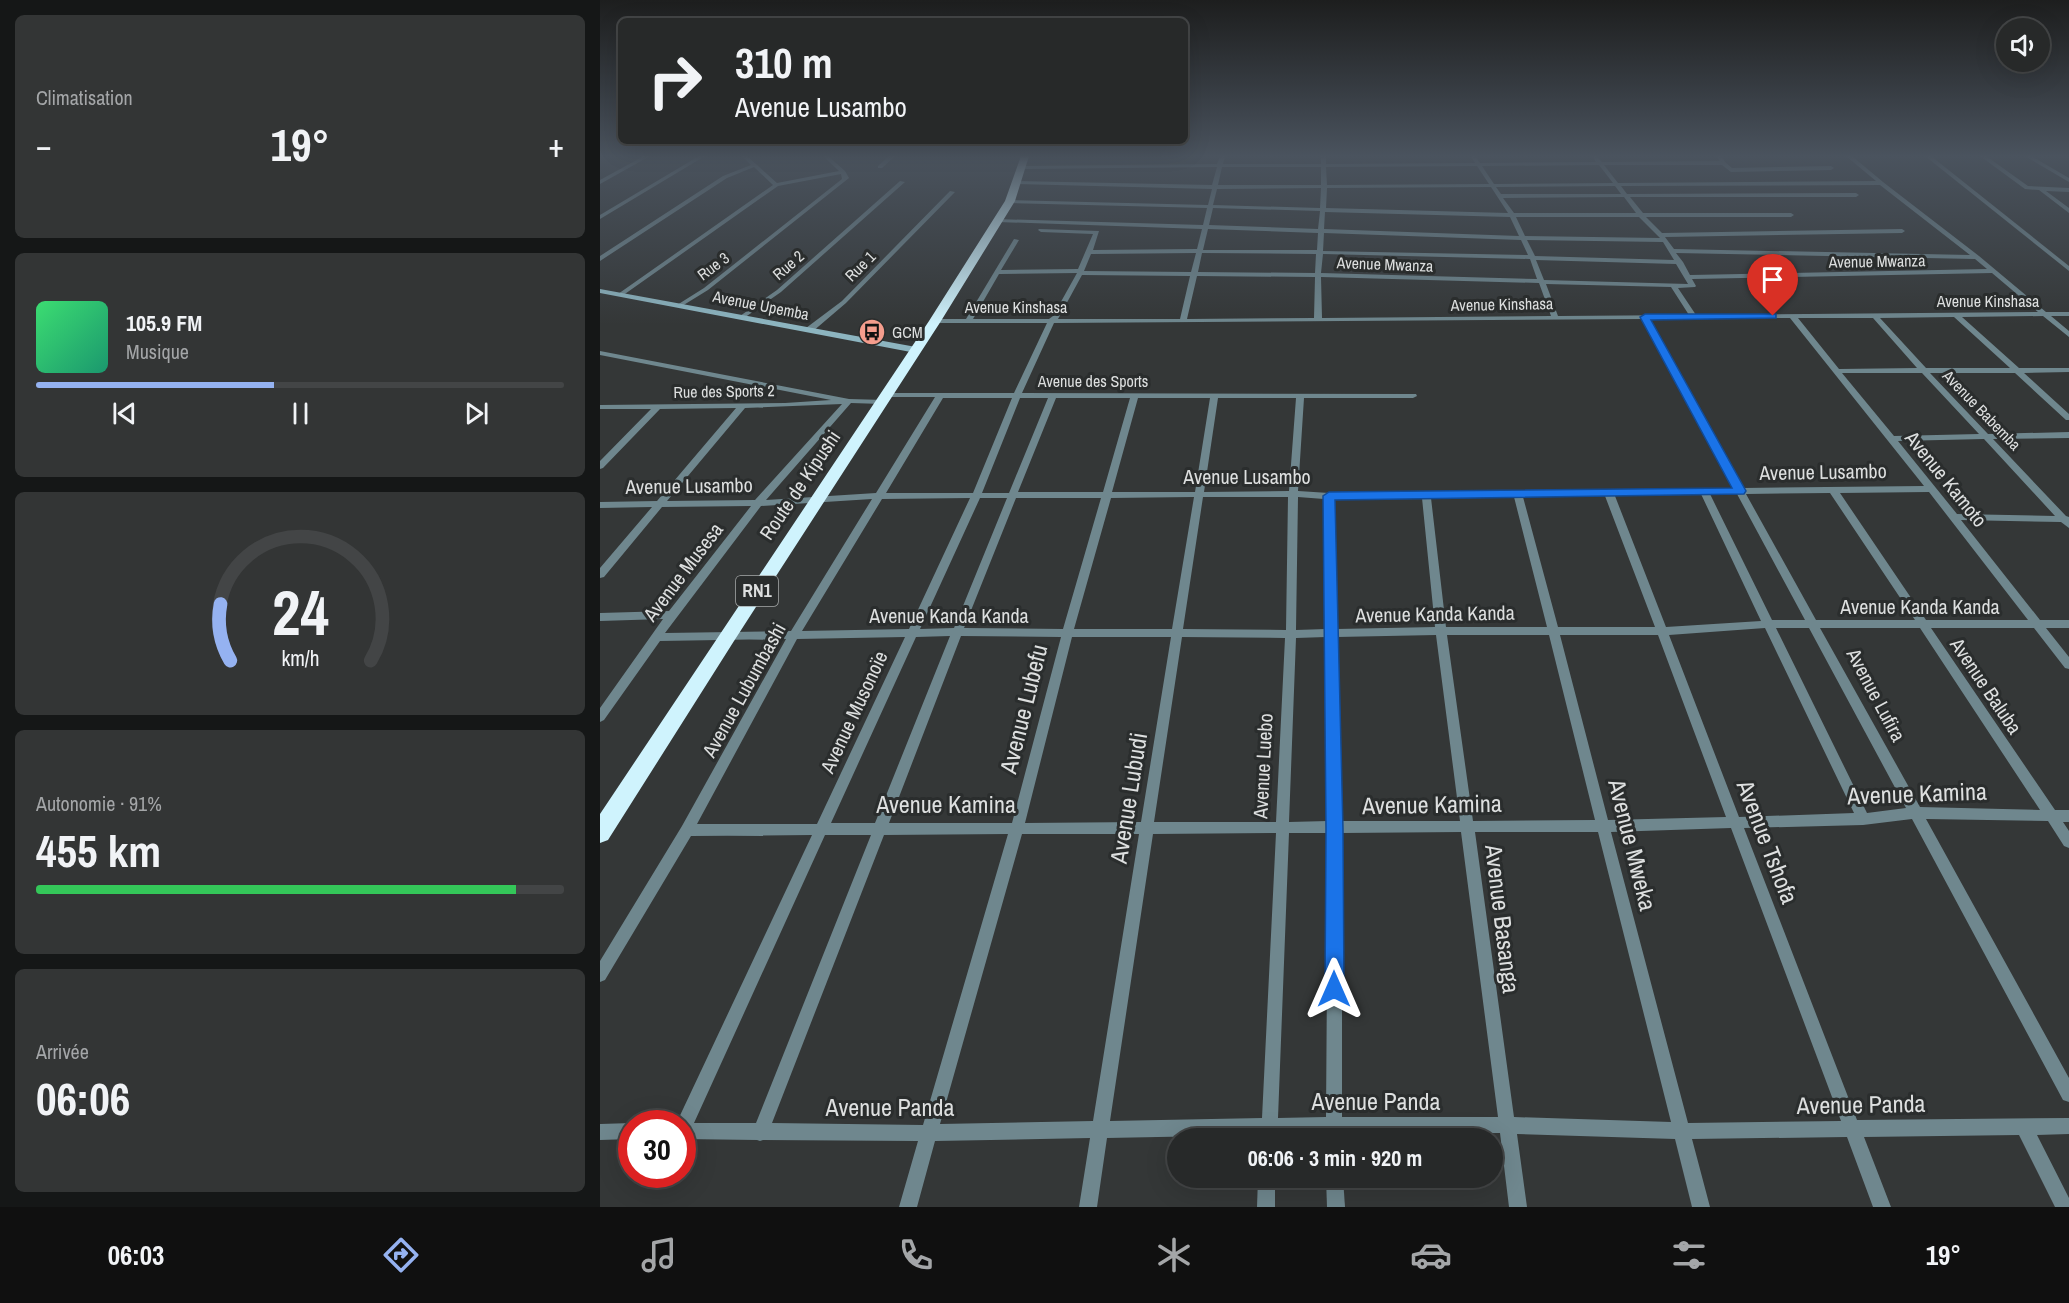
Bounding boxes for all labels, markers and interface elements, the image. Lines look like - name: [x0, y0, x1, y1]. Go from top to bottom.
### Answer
- map controls: [1996, 18, 2050, 72]
- button: sound: [1996, 18, 2050, 72]
- text: 310 m: [735, 35, 833, 91]
- icon: right: [636, 42, 714, 120]
- text: Climatisation: [36, 84, 133, 111]
- text: Avenue Lusambo: [735, 89, 907, 125]
- text: 19°: [270, 114, 330, 175]
- text: −: [36, 123, 52, 167]
- text: +: [548, 123, 564, 167]
- street label: Rue 2: [768, 245, 808, 285]
- street label: Rue 1: [840, 245, 881, 286]
- street label: Rue 3: [692, 247, 734, 285]
- street label: Avenue Mwanza: [1827, 249, 1926, 273]
- street label: Avenue Mwanza: [1335, 251, 1434, 277]
- pin: [1747, 254, 1798, 316]
- icon: arrive: [1756, 263, 1789, 296]
- street label: Avenue Upemba: [710, 285, 812, 325]
- street label: Avenue Kinshasa: [1936, 290, 2040, 312]
- street label: Avenue Kinshasa: [1450, 292, 1554, 316]
- street label: Avenue Kinshasa: [964, 296, 1068, 318]
- text: 105.9 FM: [126, 308, 202, 338]
- bus stop icon: GCM: [857, 317, 887, 347]
- place label: GCM: [892, 321, 923, 343]
- text: Musique: [126, 338, 189, 365]
- street label: Avenue Babemba: [1937, 364, 2027, 456]
- street label: Avenue des Sports: [1037, 370, 1148, 392]
- street label: Rue des Sports 2: [673, 379, 775, 403]
- icon: previous: [108, 397, 141, 430]
- icon: pause: [284, 397, 317, 430]
- icon: next: [460, 397, 493, 430]
- street label: Avenue Kamoto: [1899, 424, 1994, 532]
- street label: Route de Kipushi: [753, 425, 846, 545]
- street label: Avenue Lusambo: [1758, 457, 1887, 486]
- street label: Avenue Lusambo: [1182, 463, 1311, 490]
- street label: Avenue Lusambo: [624, 471, 753, 500]
- street label: Avenue Musesa: [636, 517, 729, 627]
- text: 24: [272, 570, 328, 654]
- road number: RN1: [736, 576, 778, 606]
- street label: Avenue Kanda Kanda: [1839, 593, 2000, 620]
- street label: Avenue Kanda Kanda: [1354, 599, 1515, 628]
- street label: Avenue Kanda Kanda: [868, 602, 1029, 629]
- street label: Avenue Lubumbashi: [695, 618, 792, 763]
- street label: Avenue Baluba: [1944, 631, 2029, 739]
- street label: Avenue Lubefu: [991, 641, 1055, 778]
- street label: Avenue Lufira: [1840, 643, 1912, 746]
- text: km/h: [281, 644, 319, 673]
- street label: Avenue Musonoïe: [813, 646, 894, 778]
- street label: Avenue Luebo: [1246, 713, 1279, 820]
- street label: Avenue Lubudi: [1102, 730, 1154, 867]
- street label: Avenue Tshofa: [1729, 774, 1806, 908]
- street label: Avenue Mweka: [1601, 775, 1665, 914]
- street label: Avenue Kamina: [1846, 775, 1987, 811]
- street label: Avenue Kamina: [1361, 787, 1502, 821]
- street label: Avenue Kamina: [875, 788, 1016, 820]
- text: Autonomie · 91%: [36, 790, 162, 817]
- text: 455 km: [36, 820, 161, 881]
- street label: Avenue Basanga: [1478, 842, 1528, 995]
- position arrow: [1302, 957, 1366, 1021]
- text: Arrivée: [36, 1038, 89, 1065]
- text: 06:06: [36, 1068, 130, 1129]
- street label: Avenue Panda: [1311, 1085, 1440, 1117]
- street label: Avenue Panda: [1795, 1087, 1926, 1121]
- street label: Avenue Panda: [825, 1091, 954, 1123]
- speed limit sign: 30: [618, 1110, 696, 1188]
- text: 06:06 · 3 min · 920 m: [1248, 1143, 1422, 1173]
- icon: directions: [380, 1234, 422, 1276]
- icon: music: [638, 1234, 680, 1276]
- icon: phone: [895, 1234, 937, 1276]
- icon: climate: [1153, 1234, 1195, 1276]
- icon: car: [1410, 1234, 1452, 1276]
- icon: filters: [1668, 1234, 1710, 1276]
- text: 06:03: [108, 1237, 164, 1273]
- text: 19°: [1926, 1237, 1961, 1273]

